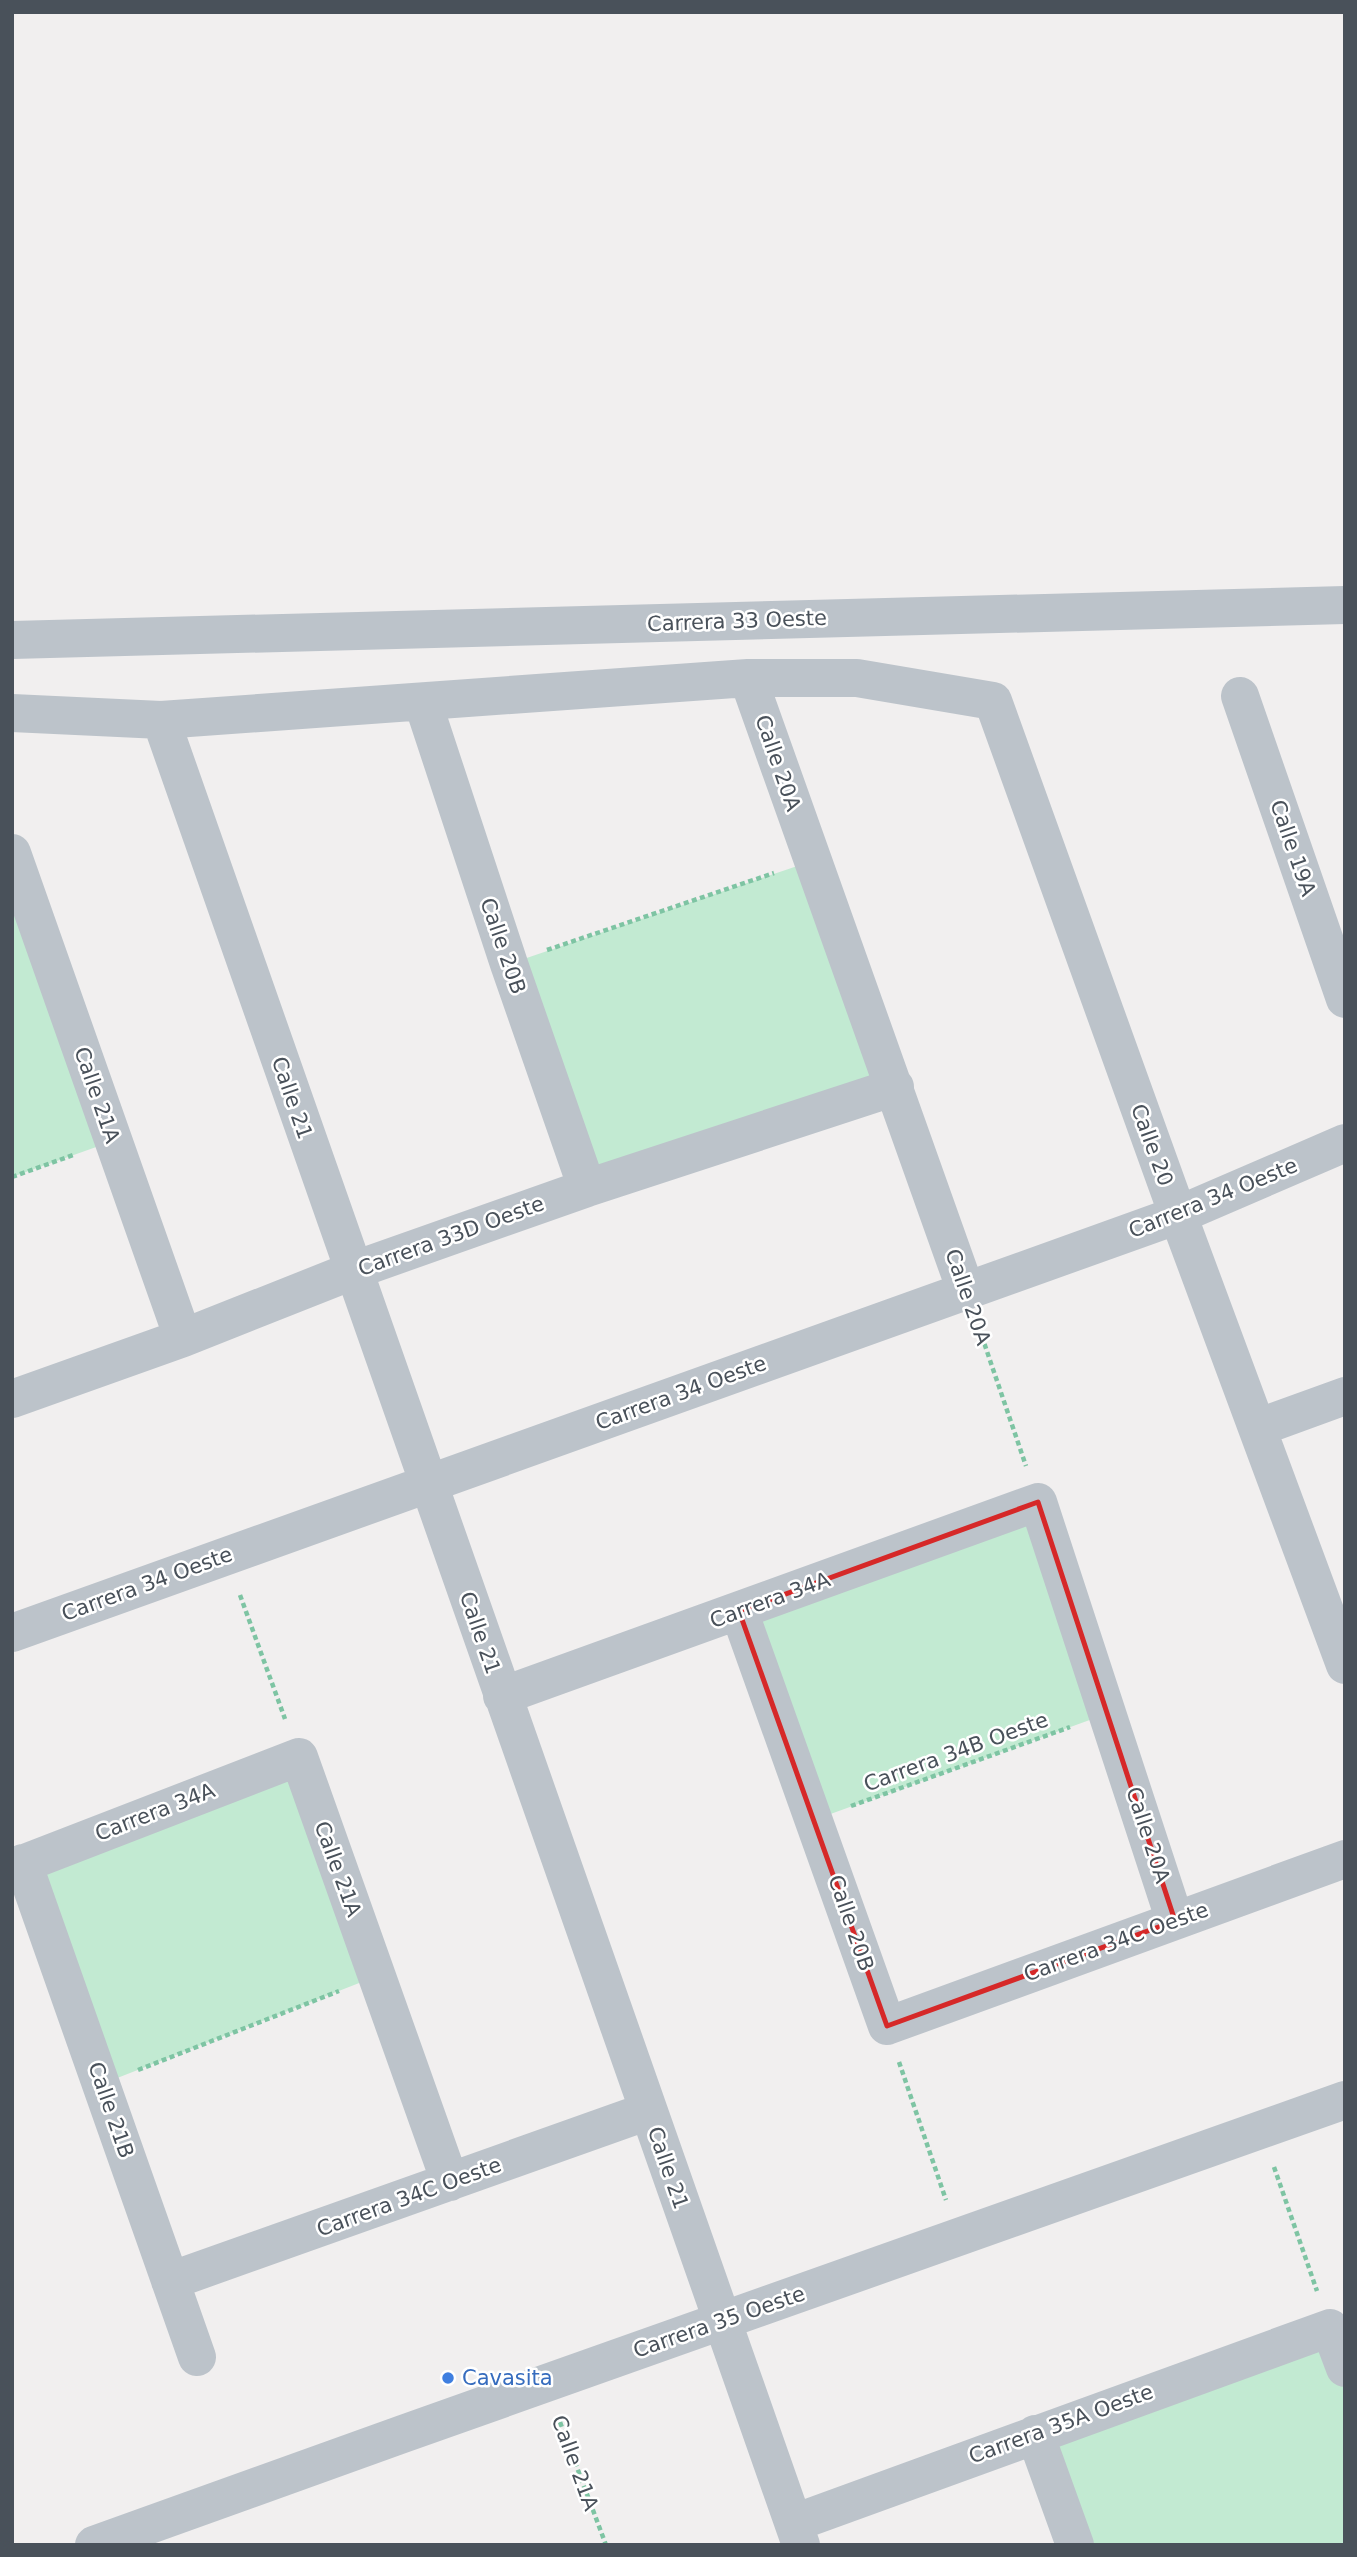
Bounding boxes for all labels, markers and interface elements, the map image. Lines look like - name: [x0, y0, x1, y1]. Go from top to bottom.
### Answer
- street label: Carrera 33 Oeste: [647, 606, 827, 636]
- street label: Calle 20A: [750, 712, 806, 815]
- street label: Calle 19A: [1265, 797, 1321, 900]
- street label: Calle 20B: [475, 895, 531, 997]
- street label: Calle 21A: [69, 1044, 125, 1147]
- street label: Calle 21: [267, 1054, 317, 1142]
- street label: Calle 20: [1126, 1101, 1178, 1189]
- street label: Carrera 34 Oeste: [1125, 1153, 1301, 1243]
- street label: Carrera 33D Oeste: [355, 1191, 547, 1281]
- street label: Calle 20A: [940, 1246, 996, 1349]
- street label: Carrera 34 Oeste: [592, 1351, 770, 1435]
- street label: Carrera 34 Oeste: [58, 1542, 236, 1626]
- street label: Carrera 34A: [707, 1567, 834, 1633]
- street label: Calle 21: [455, 1589, 505, 1677]
- street label: Carrera 34B Oeste: [861, 1707, 1051, 1797]
- street label: Carrera 34A: [92, 1778, 219, 1846]
- street label: Calle 20A: [1121, 1784, 1175, 1887]
- street label: Calle 21A: [310, 1818, 367, 1921]
- street label: Calle 20B: [823, 1872, 879, 1974]
- street label: Carrera 34C Oeste: [1020, 1897, 1212, 1987]
- street label: Calle 21B: [83, 2059, 139, 2161]
- street label: Calle 21: [643, 2124, 693, 2212]
- street label: Carrera 34C Oeste: [313, 2152, 505, 2242]
- street label: Carrera 35 Oeste: [630, 2281, 808, 2363]
- place label: Cavasita: [462, 2366, 553, 2390]
- marker: Cavasita: [440, 2370, 456, 2386]
- street label: Carrera 35A Oeste: [966, 2379, 1156, 2469]
- street label: Calle 21A: [547, 2412, 604, 2515]

